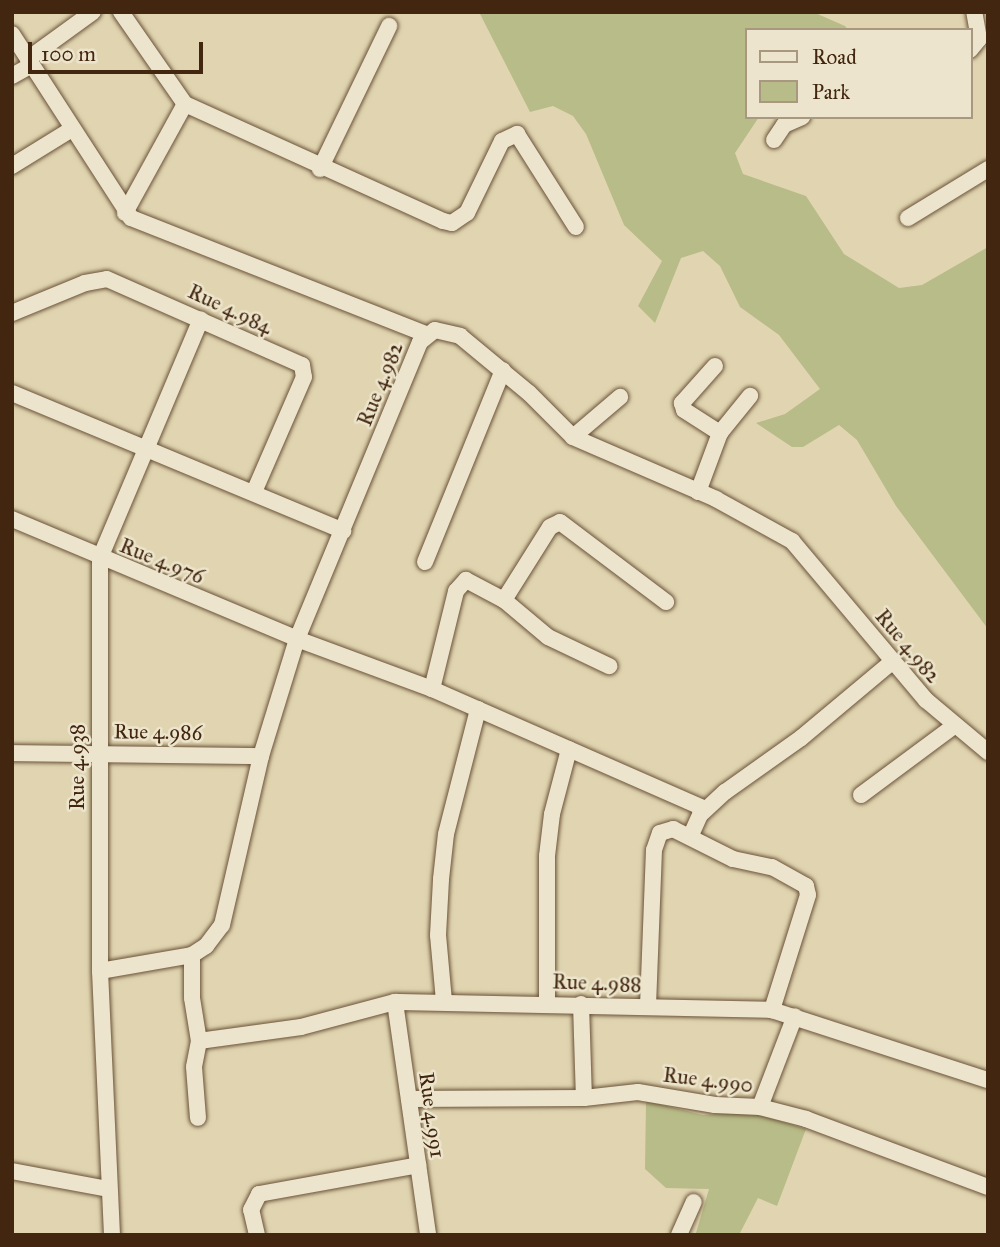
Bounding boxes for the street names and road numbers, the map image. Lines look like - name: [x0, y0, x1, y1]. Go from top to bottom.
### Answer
- street label: Rue 4.984: [184, 279, 276, 339]
- street label: Rue 4.982: [352, 338, 408, 430]
- street label: Rue 4.976: [116, 533, 208, 589]
- street label: Rue 4.982: [870, 604, 946, 688]
- street label: Rue 4.986: [113, 719, 203, 745]
- street label: Rue 4.938: [64, 724, 90, 810]
- street label: Rue 4.988: [552, 969, 642, 997]
- street label: Rue 4.990: [662, 1062, 754, 1098]
- street label: Rue 4.991: [414, 1071, 450, 1159]

